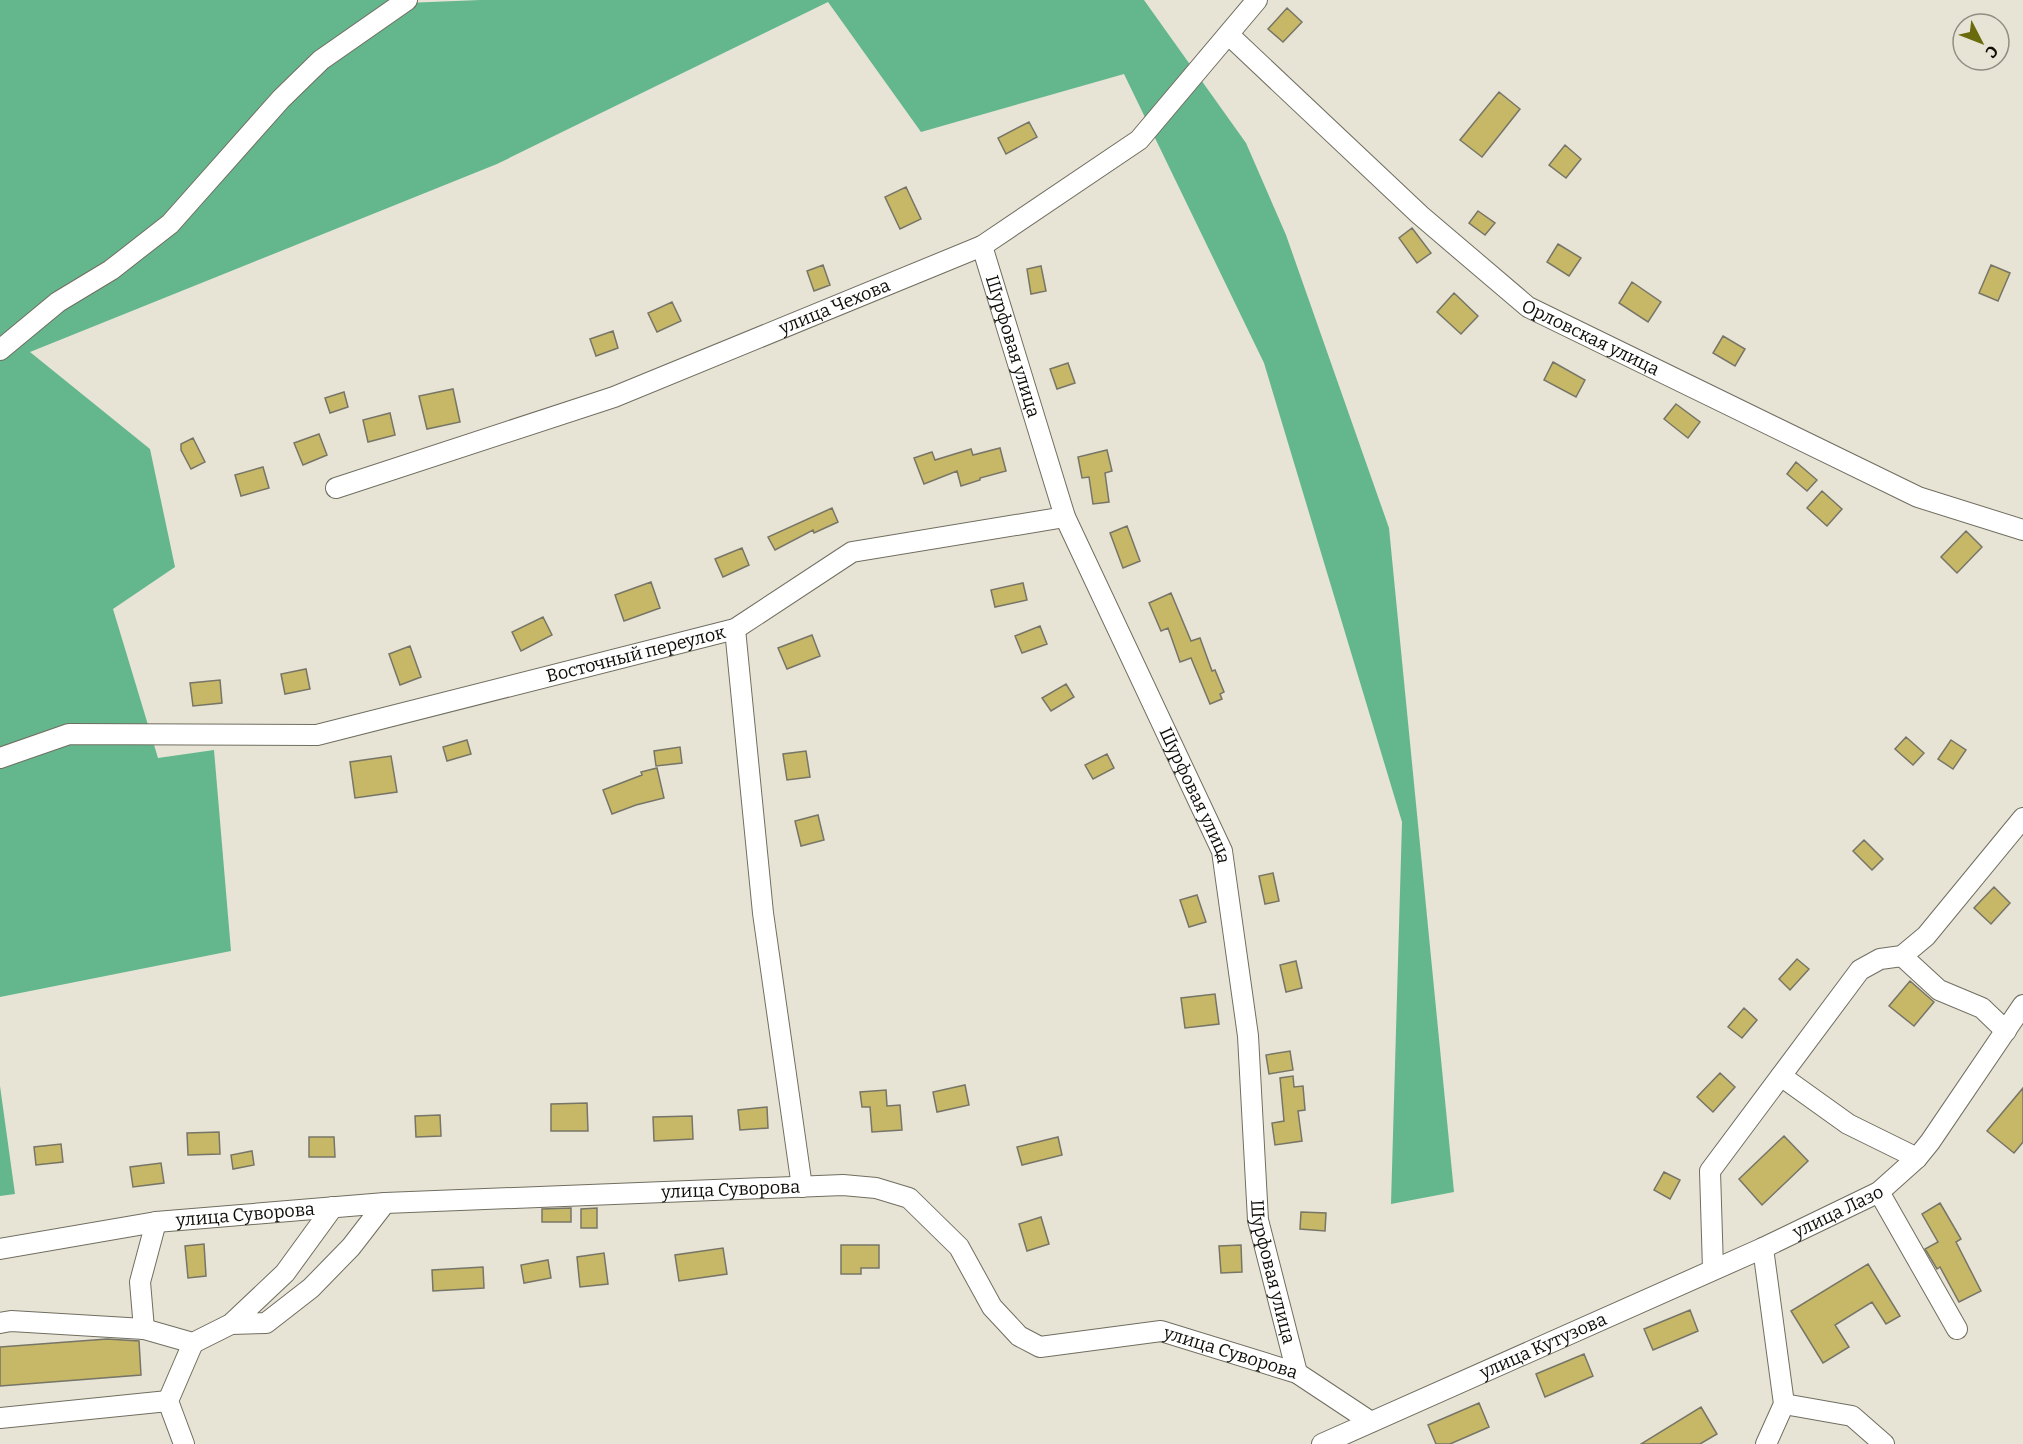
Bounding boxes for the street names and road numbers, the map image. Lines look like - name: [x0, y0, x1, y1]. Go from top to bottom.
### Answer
- street label: Шурфовая улица: [981, 273, 1045, 420]
- street label: улица Чехова: [775, 274, 893, 339]
- street label: Орловская улица: [1518, 295, 1663, 380]
- street label: Восточный переулок: [544, 621, 728, 687]
- street label: Шурфовая улица: [1154, 724, 1235, 865]
- street label: улица Суворова: [660, 1176, 801, 1203]
- street label: улица Лазо: [1788, 1181, 1887, 1243]
- street label: улица Суворова: [174, 1198, 316, 1231]
- street label: Шурфовая улица: [1246, 1199, 1300, 1346]
- street label: улица Кутузова: [1475, 1308, 1610, 1384]
- street label: улица Суворова: [1160, 1321, 1301, 1384]

